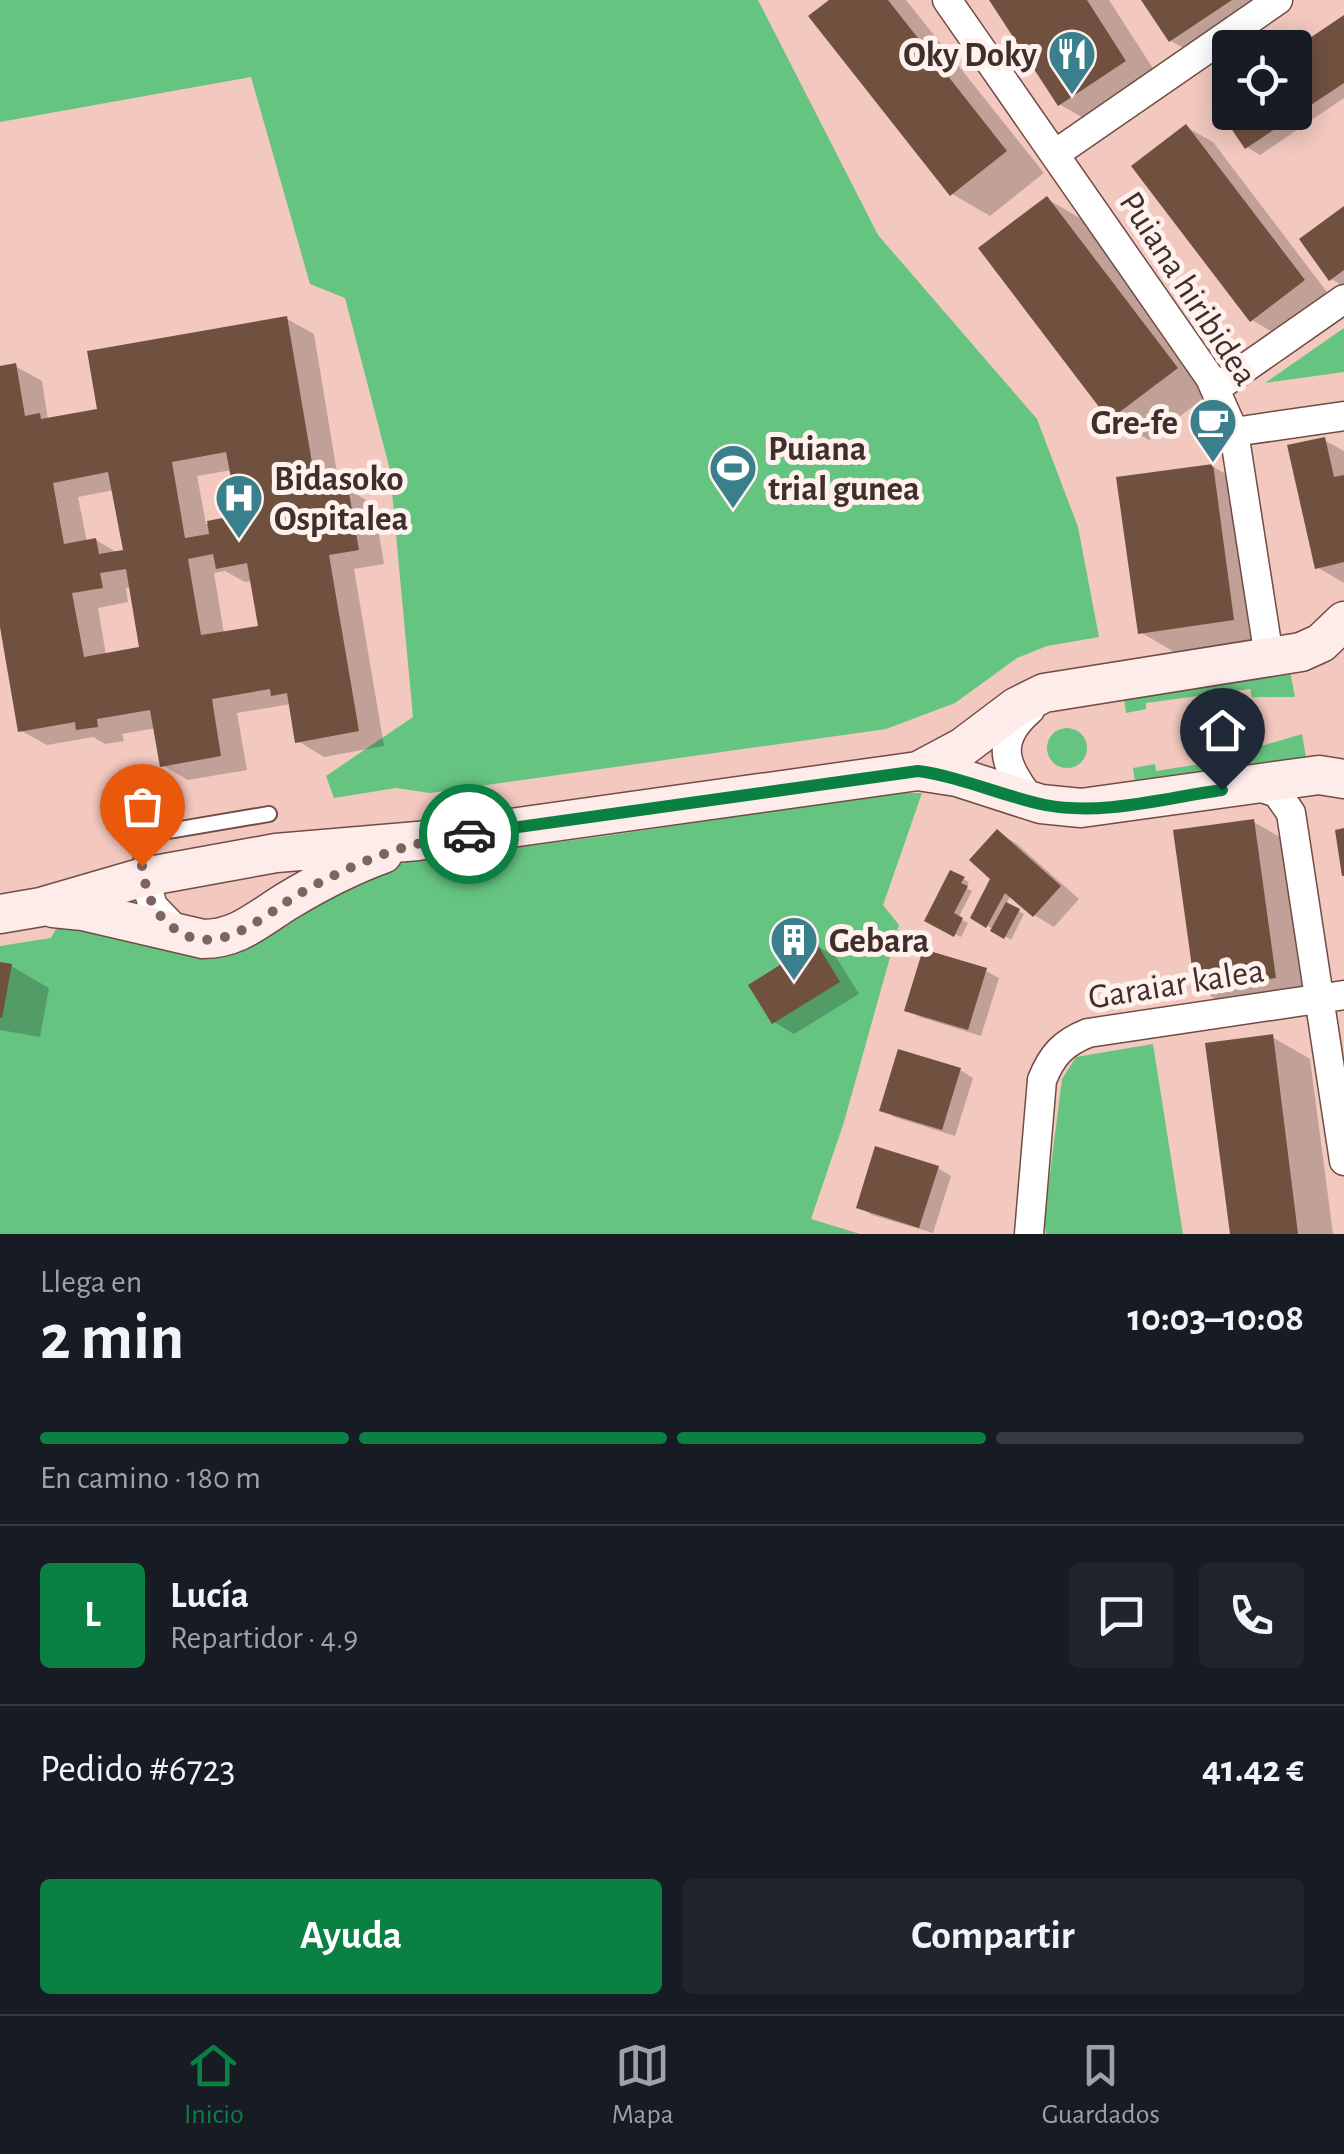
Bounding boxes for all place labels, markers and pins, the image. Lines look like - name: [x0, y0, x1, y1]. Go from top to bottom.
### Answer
- restaurant icon: Oky Doky: [1046, 28, 1098, 96]
- place label: Oky Doky: [903, 38, 1037, 73]
- cafe icon: Gre-fe: [1187, 396, 1239, 464]
- place label: Gre-fe: [1091, 406, 1178, 441]
- place label: Puiana trial gunea: [768, 432, 920, 507]
- sports icon: Puiana trial gunea: [707, 442, 759, 510]
- place label: Bidasoko Ospitalea: [274, 462, 408, 537]
- hospital icon: Bidasoko Ospitalea: [213, 472, 265, 540]
- pin: [1180, 688, 1265, 791]
- pin: [100, 764, 185, 867]
- building icon: Gebara: [768, 914, 820, 982]
- place label: Gebara: [829, 924, 929, 959]

